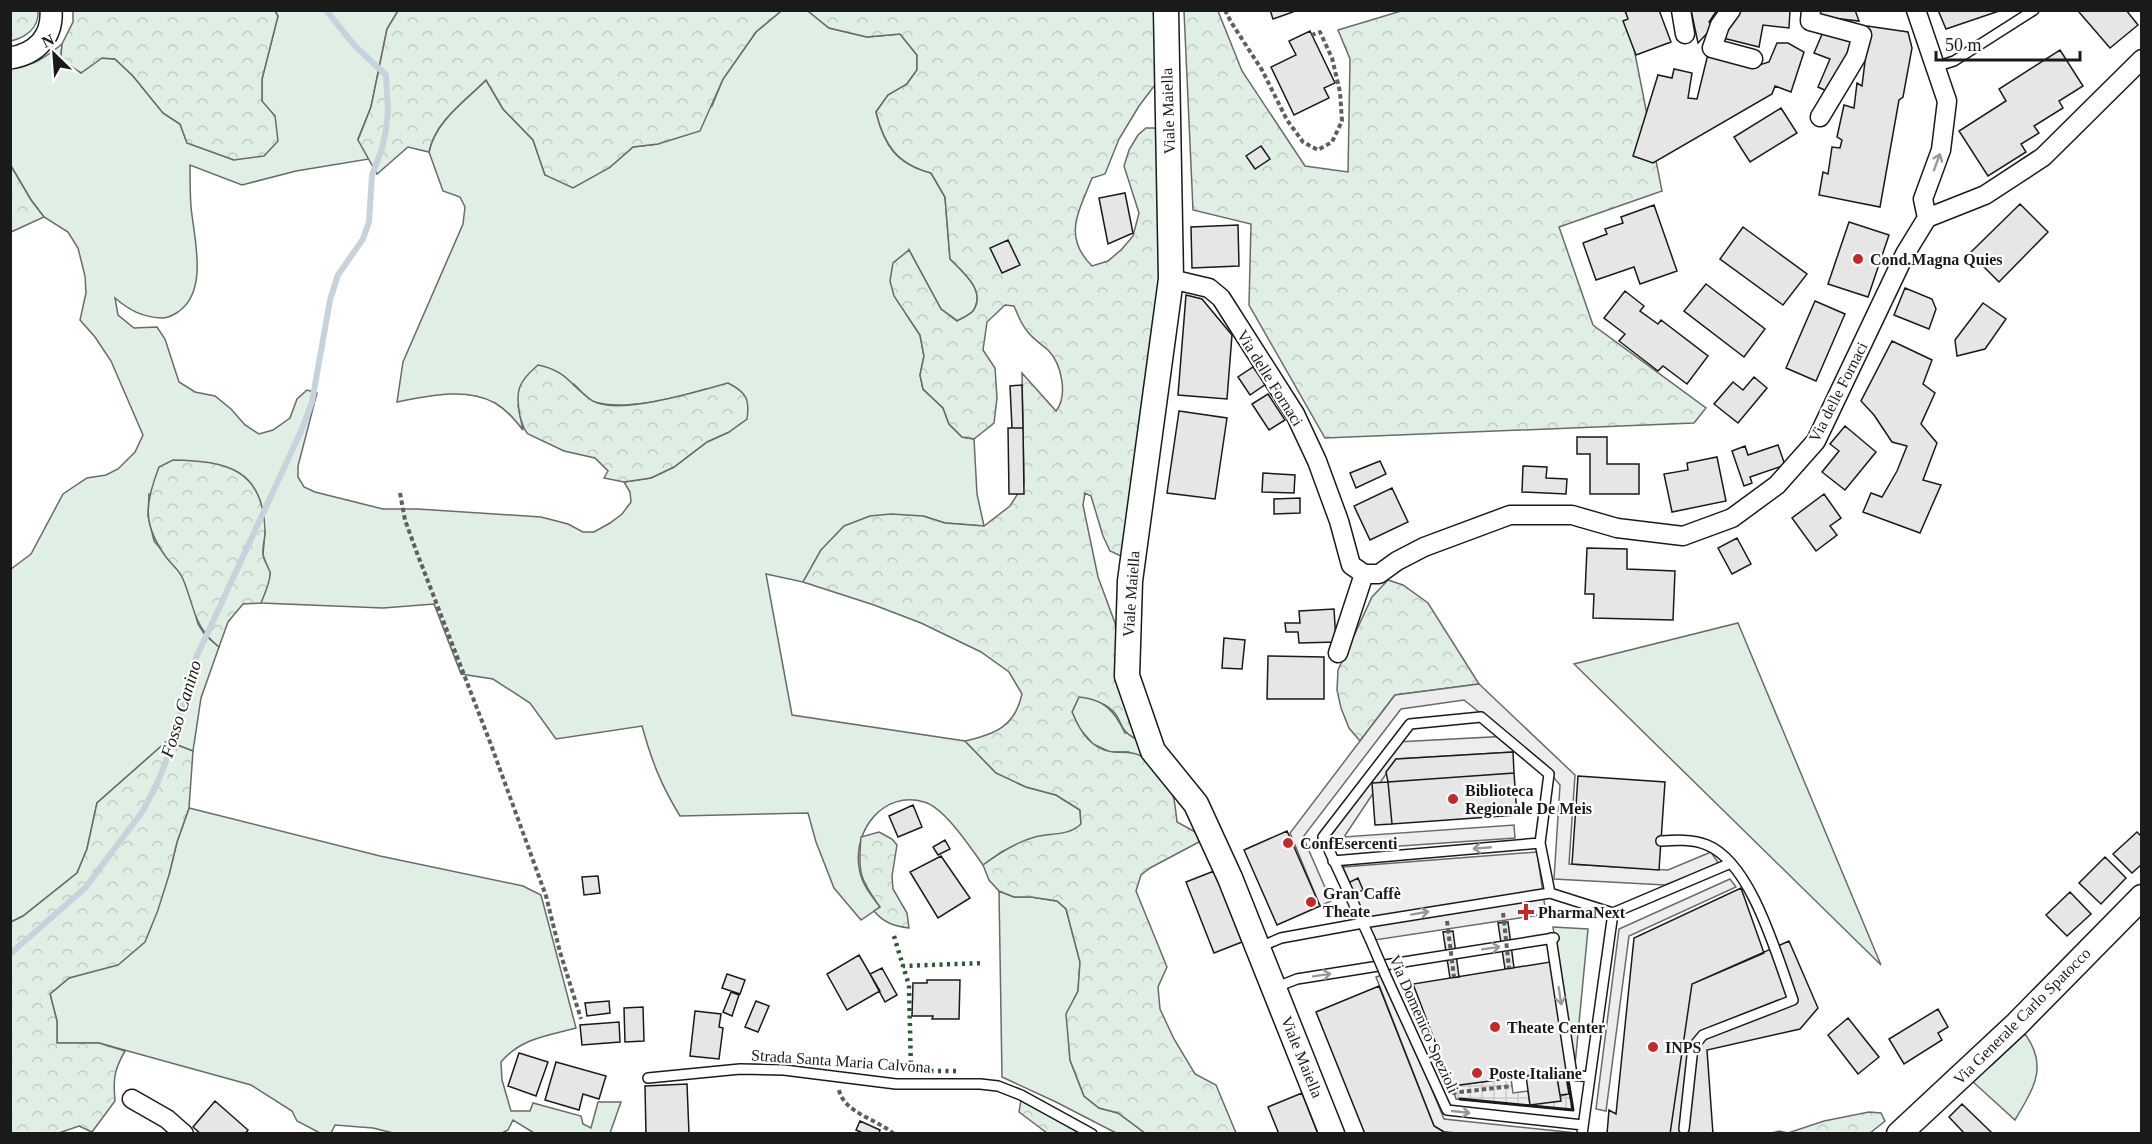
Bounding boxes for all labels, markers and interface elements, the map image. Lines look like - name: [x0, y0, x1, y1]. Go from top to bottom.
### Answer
- north arrow: [24, 24, 84, 84]
- scale bar: [1936, 24, 2080, 62]
- text: N: [39, 31, 57, 51]
- text: 50 m: [1945, 35, 1982, 55]
- street label: Viale Maiella: [1158, 67, 1178, 155]
- one-way arrow: [1932, 153, 1943, 172]
- place label: Cond.Magna Quies: [1870, 251, 2002, 269]
- marker: Cond.Magna Quies: [1851, 252, 1865, 266]
- street label: Via delle Fornaci: [1234, 327, 1307, 430]
- street label: Via delle Fornaci: [1805, 339, 1871, 445]
- street label: Viale Maiella: [1120, 550, 1142, 638]
- water label: Fosso Canino: [156, 658, 205, 761]
- place label: Biblioteca Regionale De Meis: [1465, 782, 1592, 818]
- marker: Biblioteca Regionale De Meis: [1446, 792, 1460, 806]
- place label: ConfEsercenti: [1300, 835, 1398, 852]
- marker: ConfEsercenti: [1281, 836, 1295, 850]
- one-way arrow: [1473, 843, 1493, 854]
- place label: Gran Caffè Theate: [1323, 885, 1401, 920]
- marker: Gran Caffè Theate: [1304, 895, 1318, 909]
- place label: PharmaNext: [1538, 904, 1626, 921]
- marker: PharmaNext: [1519, 905, 1533, 919]
- one-way arrow: [1410, 907, 1430, 918]
- one-way arrow: [1481, 942, 1501, 953]
- street label: Via Generale Carlo Spatocco: [1950, 944, 2095, 1089]
- street label: Via Domenico Spezioli: [1385, 952, 1462, 1097]
- one-way arrow: [1312, 969, 1331, 980]
- one-way arrow: [1554, 986, 1565, 1005]
- street label: Viale Maiella: [1278, 1014, 1326, 1100]
- place label: Theate Center: [1507, 1019, 1605, 1036]
- marker: Theate Center: [1488, 1020, 1502, 1034]
- place label: INPS: [1665, 1039, 1702, 1056]
- marker: INPS: [1646, 1040, 1660, 1054]
- street label: Strada Santa Maria Calvona: [751, 1046, 931, 1076]
- place label: Poste Italiane: [1489, 1065, 1582, 1082]
- marker: Poste Italiane: [1470, 1066, 1484, 1080]
- one-way arrow: [1450, 1107, 1470, 1118]

